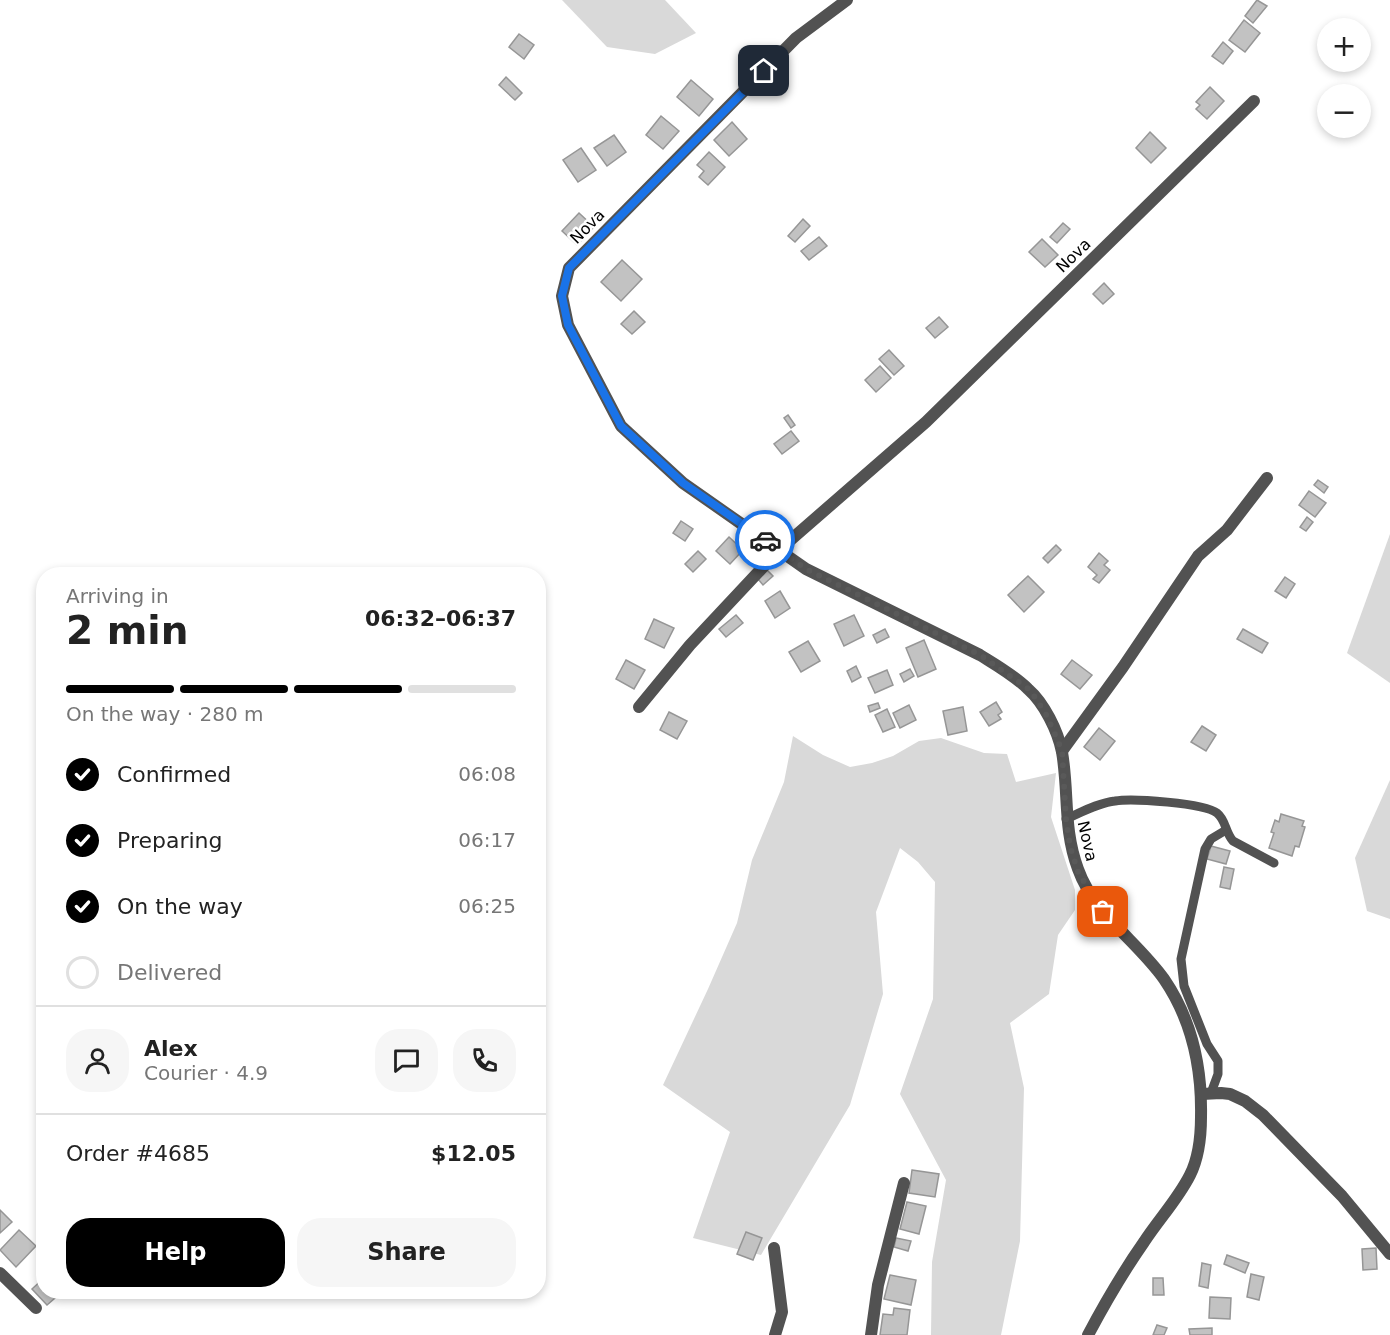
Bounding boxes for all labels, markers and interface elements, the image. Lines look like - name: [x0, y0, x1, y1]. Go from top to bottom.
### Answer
- map controls: [1317, 18, 1371, 138]
- button: +: [1317, 18, 1371, 72]
- pin: [738, 45, 789, 96]
- icon: home: [747, 54, 780, 87]
- button: −: [1317, 84, 1371, 138]
- street label: Nova: [566, 205, 609, 248]
- street label: Nova: [1052, 234, 1095, 276]
- courier: [735, 510, 795, 570]
- icon: car: [749, 524, 782, 557]
- text: Arriving in: [66, 584, 169, 608]
- text: 06:32–06:37: [365, 606, 516, 631]
- text: 2 min: [66, 608, 188, 653]
- text: On the way · 280 m: [66, 702, 264, 726]
- icon: check: [66, 758, 99, 791]
- text: Confirmed: [117, 762, 231, 787]
- text: 06:08: [458, 762, 516, 786]
- street label: Nova: [1074, 819, 1101, 863]
- icon: check: [66, 824, 99, 857]
- text: Preparing: [117, 828, 223, 853]
- text: 06:17: [458, 828, 516, 852]
- pin: [1077, 886, 1128, 937]
- icon: check: [66, 890, 99, 923]
- text: On the way: [117, 894, 243, 919]
- text: 06:25: [458, 894, 516, 918]
- icon: bag: [1086, 895, 1119, 928]
- text: Delivered: [117, 960, 222, 985]
- button: person: [66, 1029, 129, 1092]
- button: chat: [375, 1029, 438, 1092]
- button: phone: [453, 1029, 516, 1092]
- text: Alex: [144, 1036, 198, 1061]
- text: Courier · 4.9: [144, 1061, 268, 1085]
- text: Order #4685: [66, 1141, 210, 1166]
- text: $12.05: [431, 1141, 516, 1166]
- button: Help: [66, 1218, 285, 1287]
- button: Share: [297, 1218, 516, 1287]

